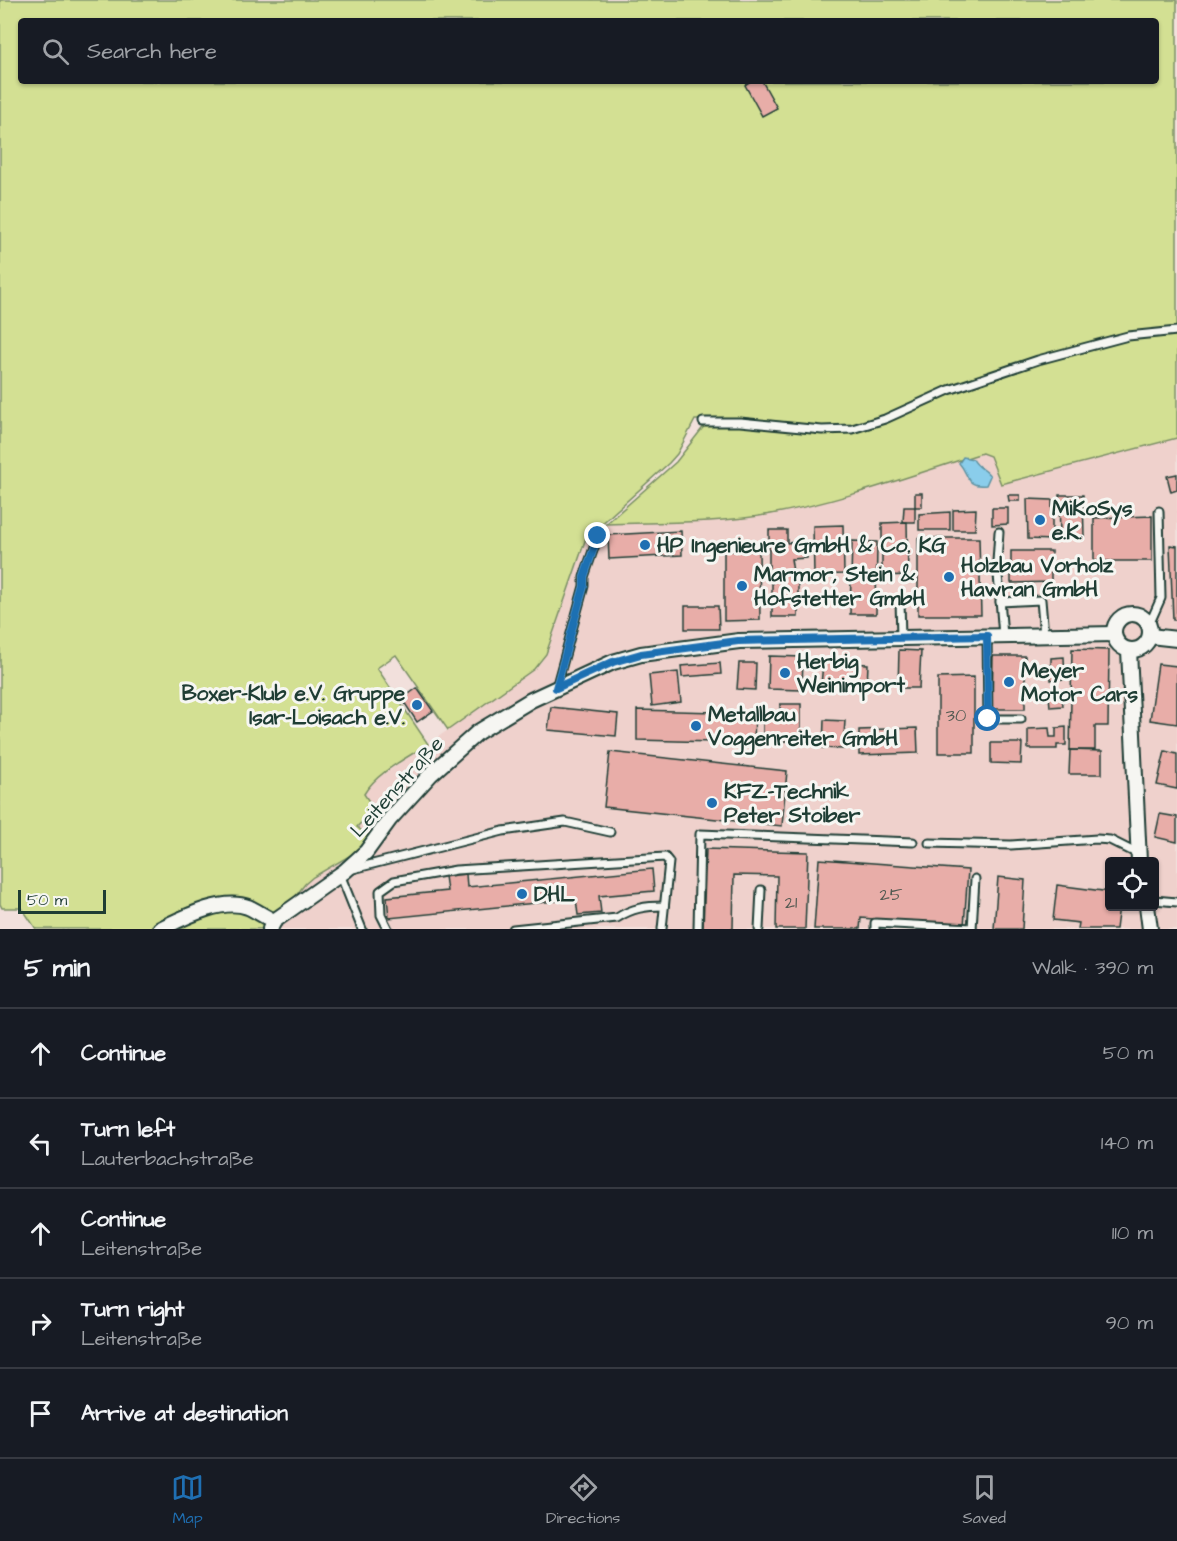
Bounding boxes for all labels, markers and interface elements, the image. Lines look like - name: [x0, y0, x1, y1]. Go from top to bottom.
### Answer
- search box: [18, 18, 1159, 84]
- icon: search: [39, 35, 72, 68]
- text: Search here: [87, 36, 217, 67]
- place label: MiKoSys e.K.: [1052, 494, 1133, 547]
- marker: MiKoSys e.K.: [1033, 513, 1047, 527]
- route end: [584, 522, 610, 548]
- place label: HP Ingenieure GmbH & Co. KG: [657, 531, 946, 562]
- marker: HP Ingenieure GmbH & Co. KG: [638, 538, 652, 552]
- place label: Holzbau Vorholz Hawran GmbH: [961, 551, 1114, 604]
- place label: Marmor, Stein & Hofstetter GmbH: [754, 560, 925, 613]
- marker: Holzbau Vorholz Hawran GmbH: [942, 570, 956, 584]
- marker: Marmor, Stein & Hofstetter GmbH: [735, 579, 749, 593]
- place label: Herbig Weinimport: [796, 647, 905, 701]
- place label: Meyer Motor Cars: [1021, 656, 1139, 709]
- marker: Herbig Weinimport: [778, 666, 792, 680]
- marker: Meyer Motor Cars: [1002, 675, 1016, 689]
- place label: Boxer-Klub e.V. Gruppe Isar-Loisach e.V.: [182, 679, 406, 732]
- marker: Boxer-Klub e.V. Gruppe Isar-Loisach e.V.: [410, 698, 424, 712]
- place label: Metallbau Voggenreiter GmbH: [707, 700, 898, 755]
- house number: 30: [946, 703, 966, 728]
- route start: [974, 705, 1000, 731]
- marker: Metallbau Voggenreiter GmbH: [689, 719, 703, 733]
- street label: Leitenstraße: [344, 730, 450, 844]
- place label: KFZ-Technik Peter Stoiber: [724, 777, 861, 830]
- marker: KFZ-Technik Peter Stoiber: [705, 796, 719, 810]
- map controls: [1105, 857, 1159, 911]
- button: locate: [1105, 857, 1159, 911]
- place label: DHL: [534, 880, 575, 909]
- house number: 25: [879, 882, 903, 907]
- scale bar: [18, 887, 106, 914]
- marker: DHL: [515, 887, 529, 901]
- text: 50 m: [27, 889, 67, 911]
- house number: 21: [785, 890, 797, 915]
- text: 5 min: [24, 950, 90, 986]
- text: Walk · 390 m: [1032, 954, 1153, 982]
- icon: ahead: [24, 1037, 57, 1070]
- text: Continue: [81, 1038, 166, 1069]
- text: 50 m: [1103, 1039, 1153, 1067]
- text: Turn left: [81, 1114, 175, 1145]
- icon: left: [24, 1127, 57, 1160]
- text: 140 m: [1101, 1129, 1153, 1157]
- text: Lauterbachstraße: [81, 1145, 253, 1173]
- text: Continue: [81, 1204, 166, 1235]
- icon: ahead: [24, 1217, 57, 1250]
- text: 110 m: [1112, 1219, 1153, 1247]
- text: Leitenstraße: [81, 1235, 202, 1263]
- text: Turn right: [81, 1294, 184, 1325]
- icon: right: [24, 1307, 57, 1340]
- text: 90 m: [1105, 1309, 1153, 1337]
- text: Leitenstraße: [81, 1325, 202, 1353]
- icon: arrive: [24, 1397, 57, 1430]
- text: Arrive at destination: [81, 1398, 288, 1429]
- tab: Map: [171, 1471, 204, 1529]
- tab: Directions: [546, 1471, 620, 1529]
- tab: Saved: [962, 1471, 1006, 1529]

